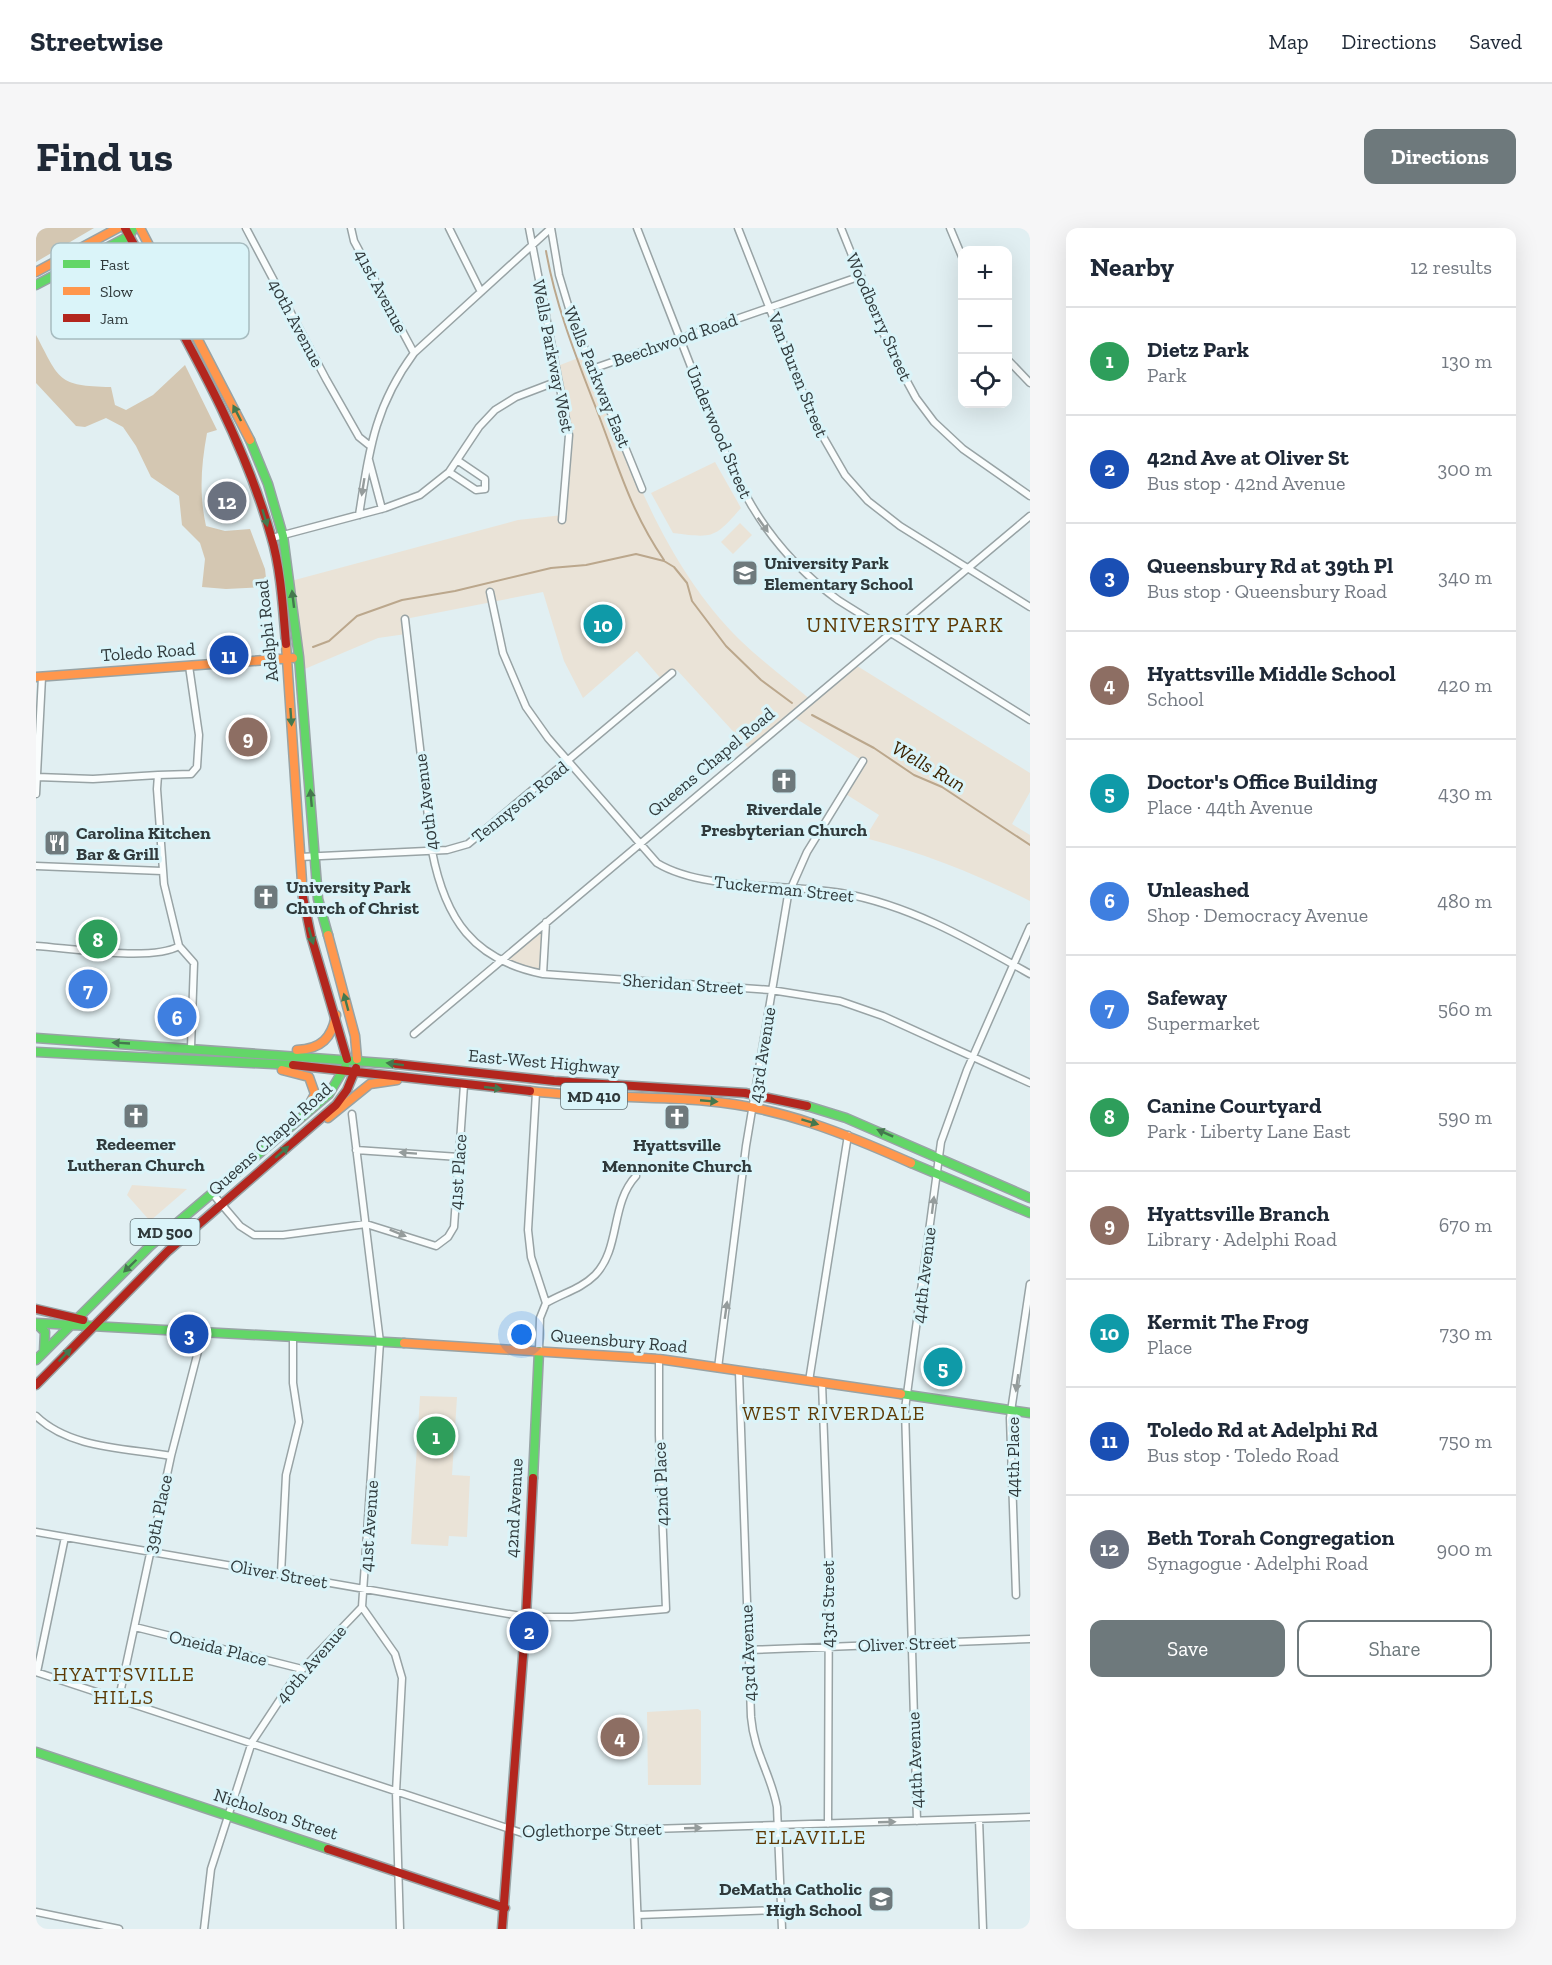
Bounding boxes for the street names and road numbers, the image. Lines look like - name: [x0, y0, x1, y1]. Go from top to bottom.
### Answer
- street label: 41st Avenue: [350, 245, 412, 337]
- street label: Woodberry Street: [841, 250, 917, 385]
- street label: 40th Avenue: [263, 275, 329, 371]
- street label: Wells Parkway West: [527, 278, 579, 435]
- street label: Wells Parkway East: [559, 303, 636, 451]
- street label: Beechwood Road: [610, 308, 740, 372]
- street label: Van Buren Street: [763, 309, 833, 441]
- street label: Underwood Street: [681, 362, 757, 502]
- street label: Adelphi Road: [251, 579, 283, 683]
- street label: Toledo Road: [100, 638, 196, 666]
- street label: Queens Chapel Road: [643, 702, 779, 821]
- street label: 40th Avenue: [409, 752, 443, 852]
- street label: Tennyson Road: [467, 756, 573, 848]
- street label: Tuckerman Street: [713, 871, 855, 907]
- street label: Sheridan Street: [622, 969, 745, 999]
- street label: 43rd Avenue: [744, 1006, 780, 1104]
- street label: East-West Highway: [467, 1044, 621, 1080]
- street label: Queens Chapel Road: [204, 1078, 336, 1200]
- road number: MD 410: [561, 1083, 627, 1109]
- street label: 41st Place: [444, 1133, 472, 1211]
- road number: MD 500: [130, 1219, 200, 1245]
- street label: 44th Avenue: [907, 1226, 941, 1324]
- street label: Queensbury Road: [550, 1324, 688, 1358]
- street label: 44th Place: [1002, 1417, 1024, 1497]
- street label: 42nd Place: [649, 1442, 673, 1526]
- street label: 42nd Avenue: [500, 1458, 528, 1558]
- street label: 39th Place: [139, 1473, 177, 1555]
- street label: 41st Avenue: [355, 1479, 383, 1573]
- street label: Oliver Street: [229, 1555, 330, 1593]
- street label: 43rd Street: [817, 1560, 839, 1648]
- street label: 43rd Avenue: [735, 1604, 761, 1702]
- street label: 40th Avenue: [271, 1620, 351, 1708]
- street label: Oneida Place: [167, 1625, 269, 1671]
- street label: Oliver Street: [857, 1631, 957, 1657]
- street label: 44th Avenue: [902, 1711, 928, 1809]
- street label: Nicholson Street: [211, 1784, 341, 1845]
- street label: Oglethorpe Street: [522, 1818, 662, 1842]

